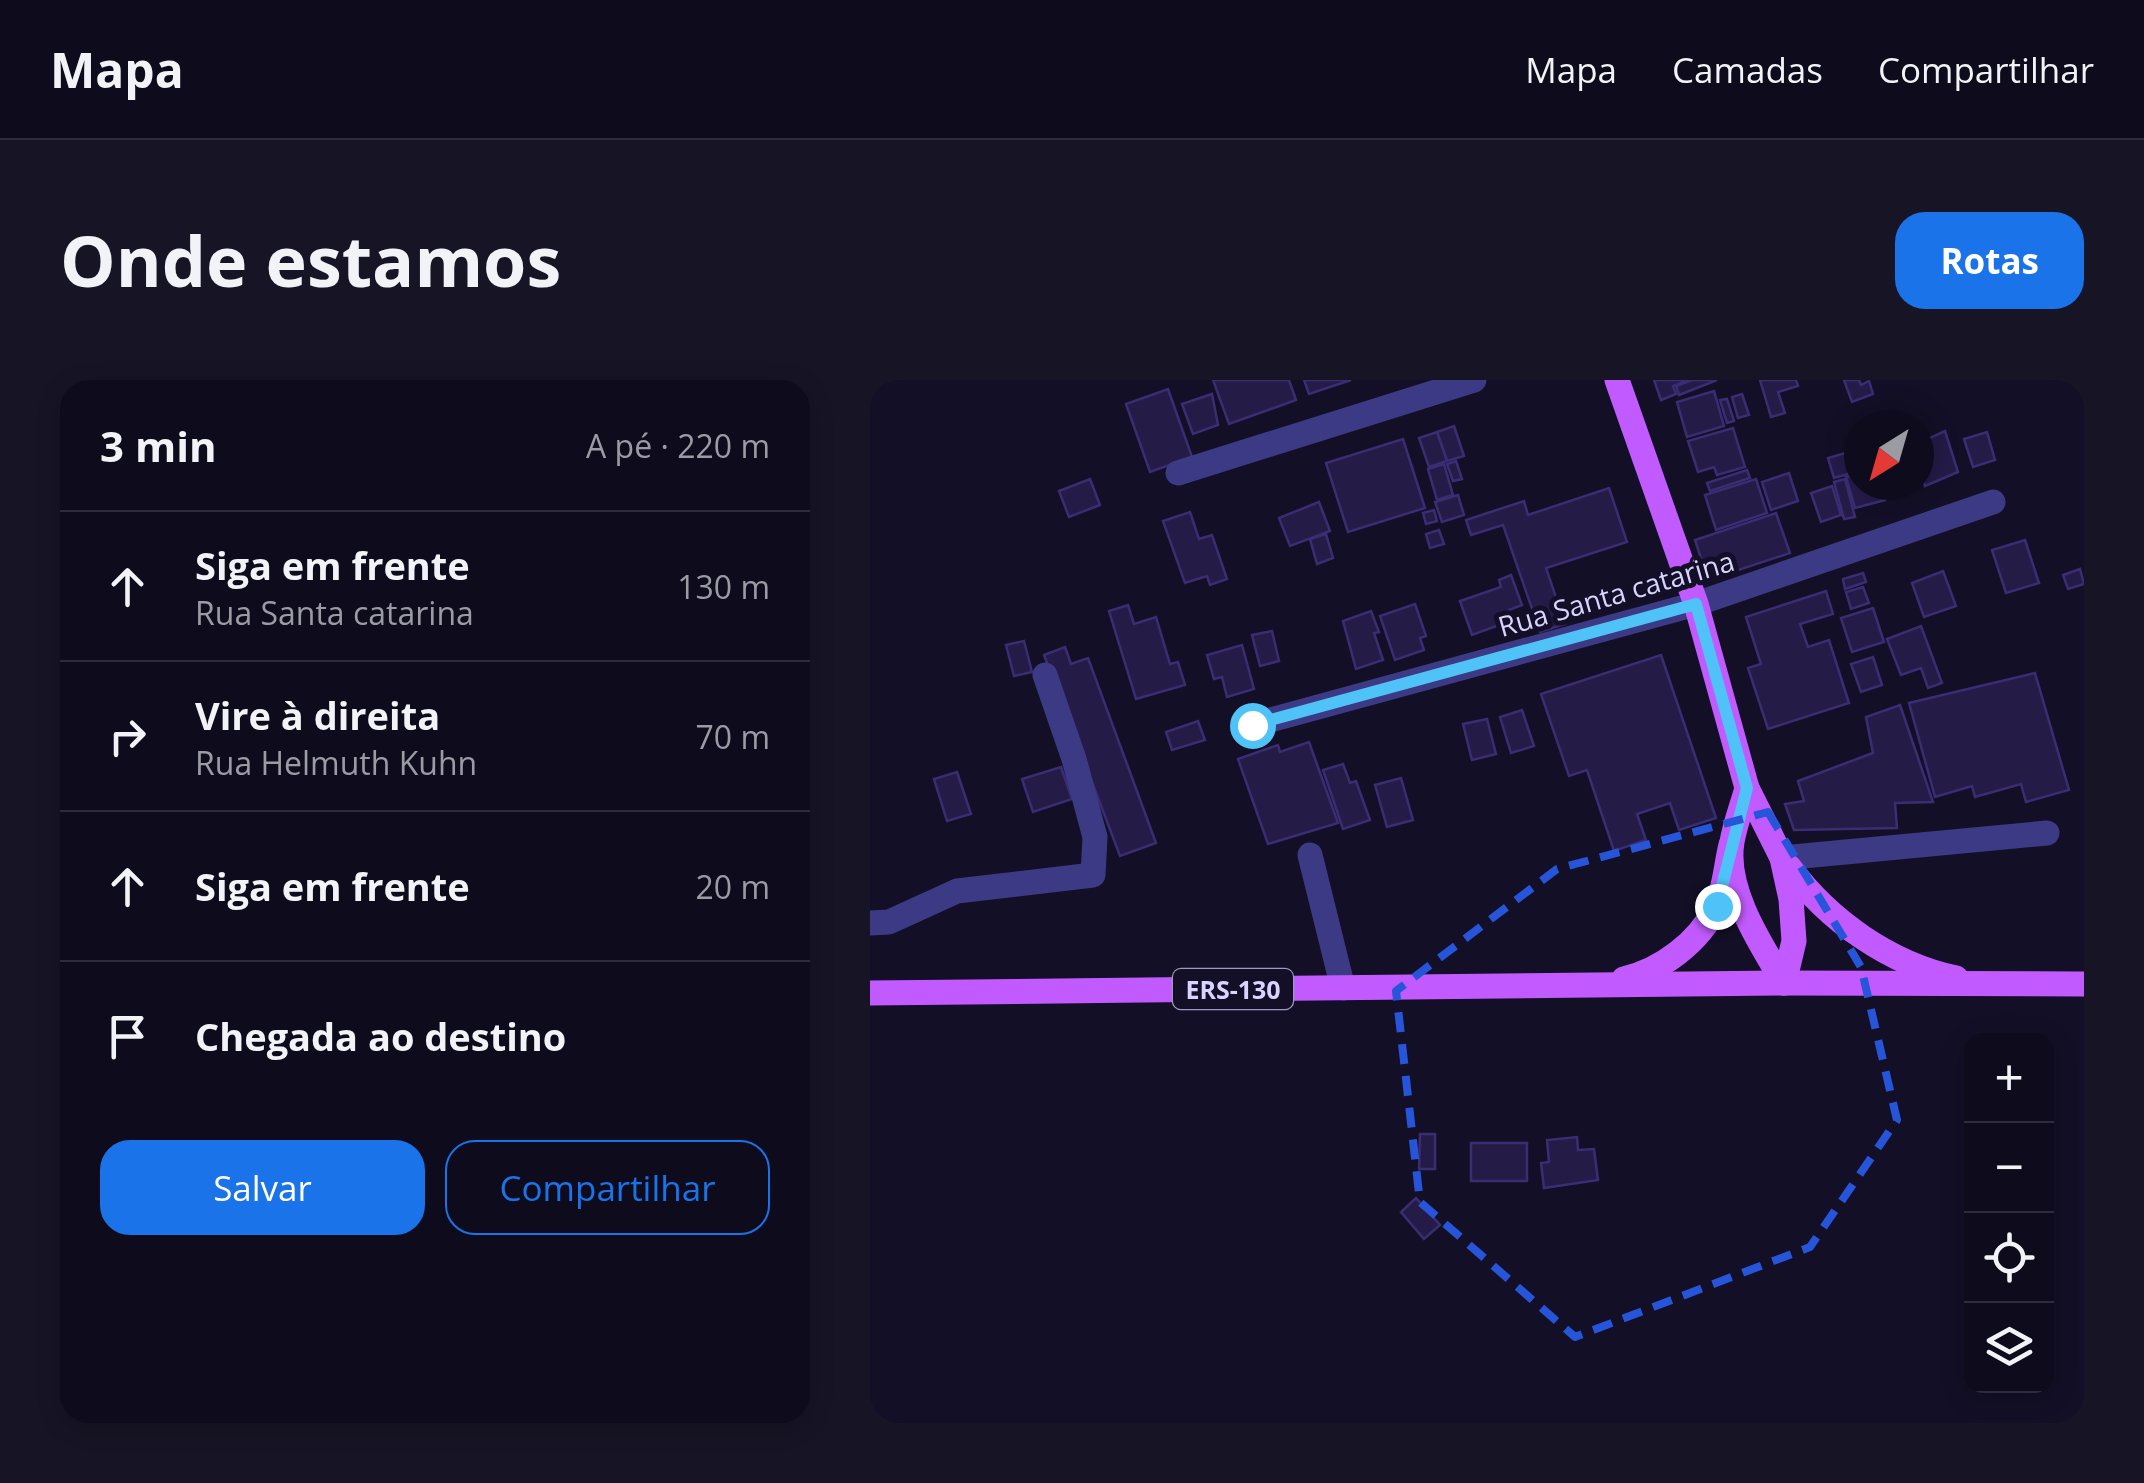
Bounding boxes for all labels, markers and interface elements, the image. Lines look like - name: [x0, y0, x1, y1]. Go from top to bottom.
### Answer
- text: Mapa: [50, 37, 184, 102]
- text: Mapa: [1525, 46, 1617, 93]
- text: Camadas: [1672, 46, 1823, 93]
- text: Compartilhar: [1878, 46, 2094, 93]
- text: Onde estamos: [60, 212, 561, 308]
- button: Rotas: [1895, 212, 2084, 309]
- north arrow: [1844, 410, 1934, 500]
- text: 3 min: [100, 417, 217, 474]
- text: A pé · 220 m: [586, 424, 770, 467]
- text: Siga em frente: [195, 539, 470, 591]
- street label: Rua Santa catarina: [1494, 541, 1738, 645]
- icon: ahead: [100, 559, 155, 614]
- text: 130 m: [677, 565, 770, 608]
- text: Rua Santa catarina: [195, 591, 474, 634]
- text: Vire à direita: [195, 689, 440, 741]
- route start: [1230, 703, 1276, 749]
- icon: right: [100, 709, 155, 764]
- text: 70 m: [695, 715, 770, 758]
- text: Rua Helmuth Kuhn: [195, 741, 477, 784]
- icon: ahead: [100, 859, 155, 914]
- text: Siga em frente: [195, 860, 470, 912]
- text: 20 m: [695, 865, 770, 908]
- route end: [1695, 884, 1741, 930]
- road number: ERS-130: [1173, 969, 1293, 1009]
- icon: arrive: [100, 1009, 155, 1064]
- text: Chegada ao destino: [195, 1010, 566, 1062]
- map controls: [1964, 1033, 2054, 1393]
- button: +: [1964, 1033, 2054, 1123]
- button: −: [1964, 1123, 2054, 1213]
- button: Salvar: [100, 1140, 425, 1235]
- button: Compartilhar: [445, 1140, 770, 1235]
- button: locate: [1964, 1213, 2054, 1303]
- button: layers: [1964, 1303, 2054, 1393]

